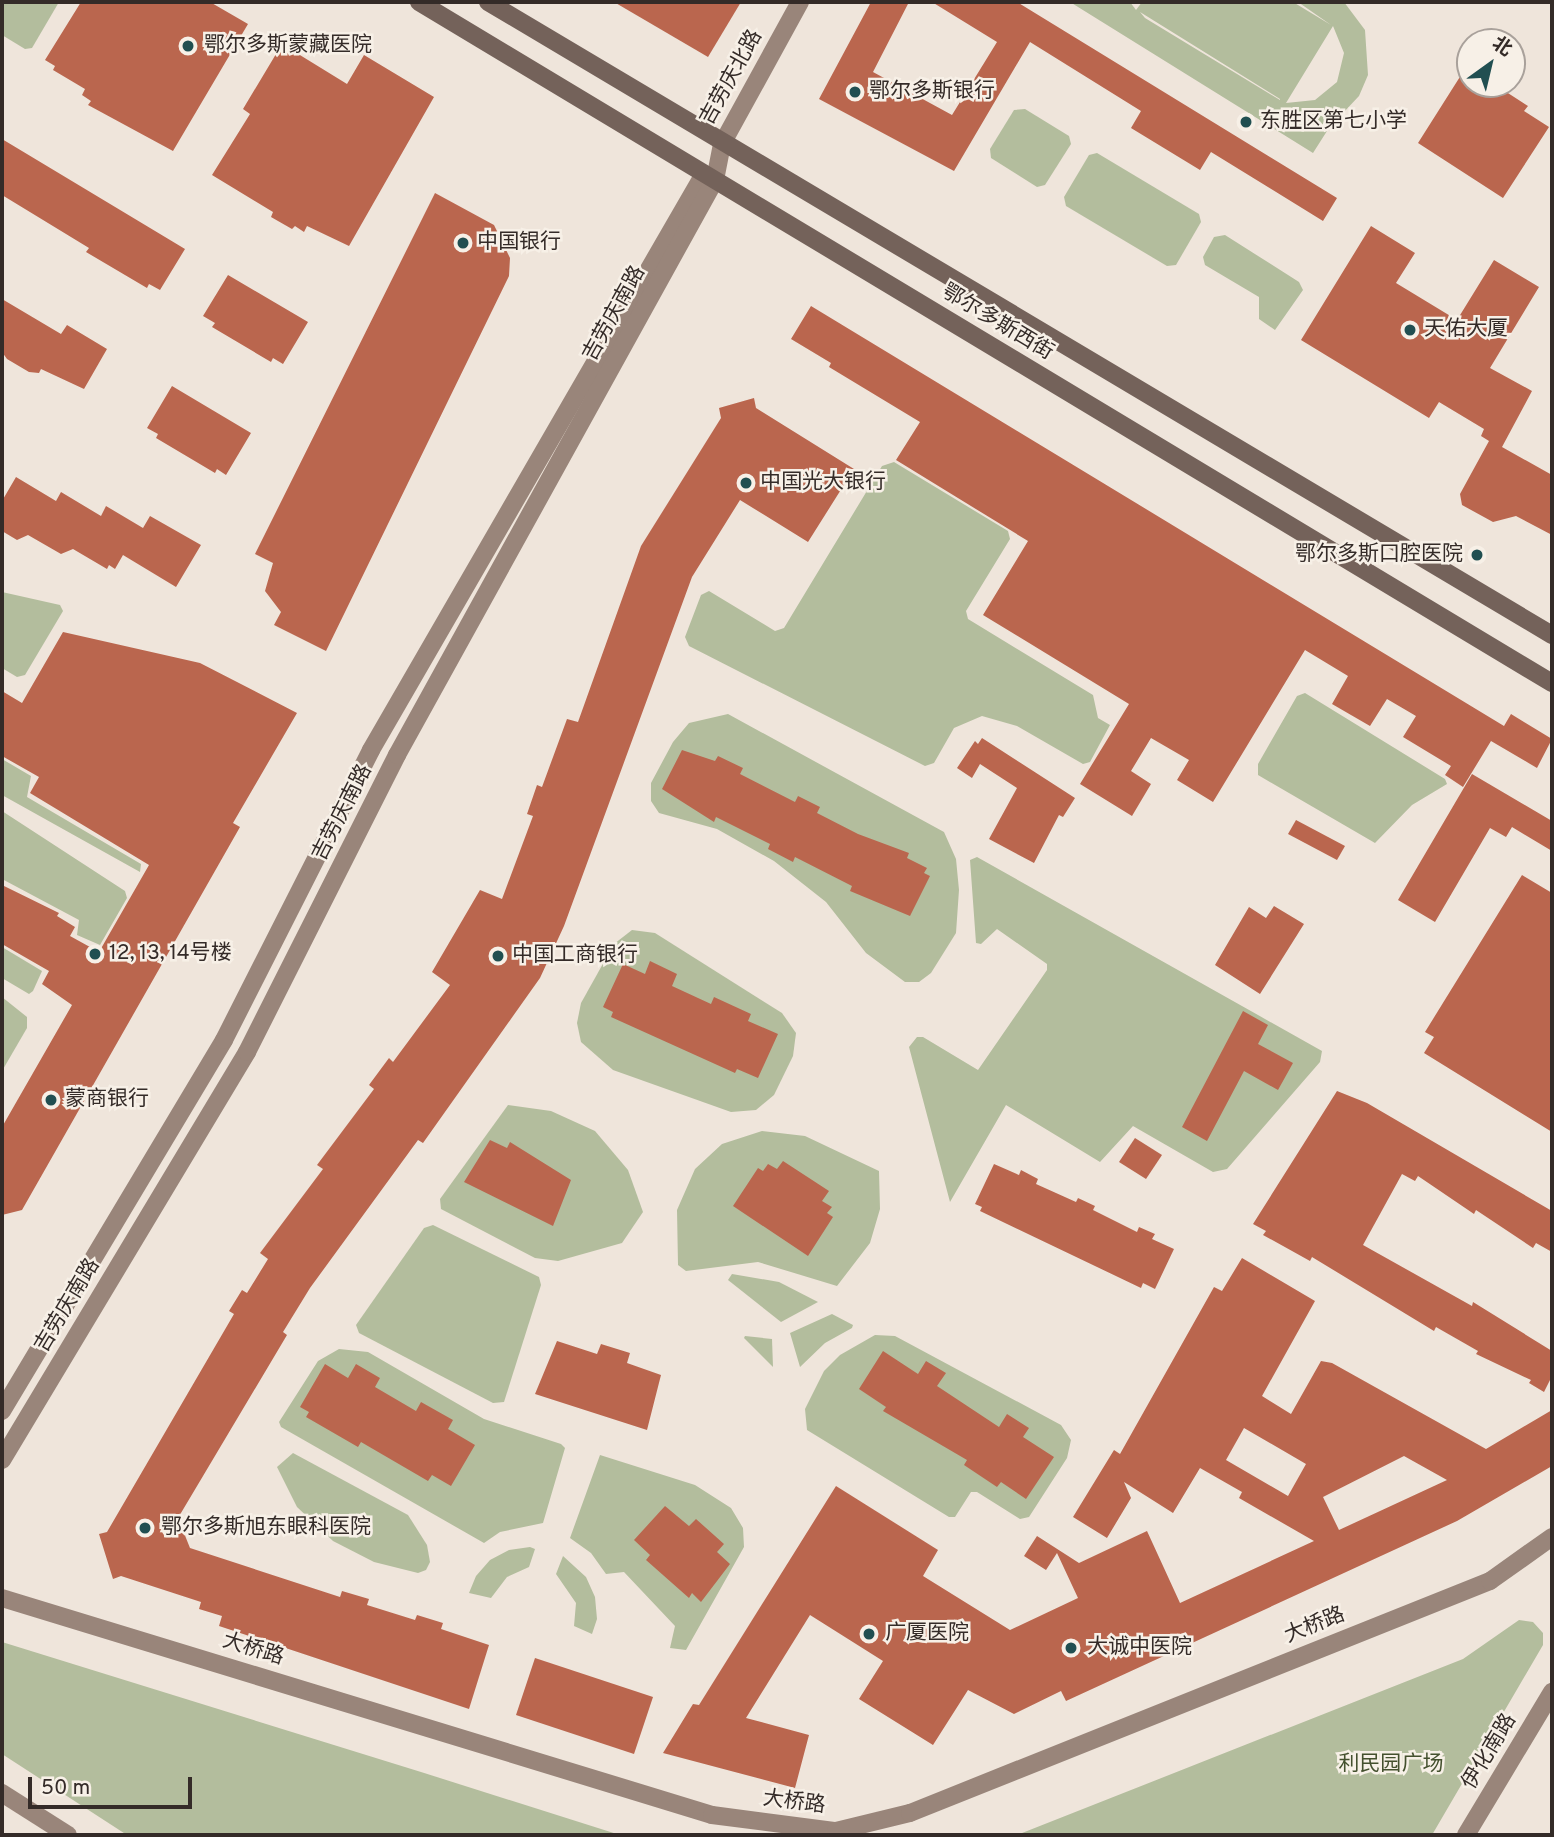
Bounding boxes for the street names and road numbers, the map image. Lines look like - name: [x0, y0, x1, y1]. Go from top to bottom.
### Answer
- street label: 吉劳庆北路: [696, 26, 768, 130]
- street label: 吉劳庆南路: [579, 262, 651, 366]
- street label: 鄂尔多斯西街: [937, 280, 1057, 366]
- street label: 吉劳庆南路: [308, 761, 378, 865]
- street label: 吉劳庆南路: [30, 1255, 106, 1357]
- street label: 大桥路: [1281, 1603, 1349, 1649]
- street label: 大桥路: [219, 1629, 287, 1671]
- street label: 伊化南路: [1458, 1710, 1522, 1794]
- street label: 大桥路: [761, 1787, 827, 1819]

